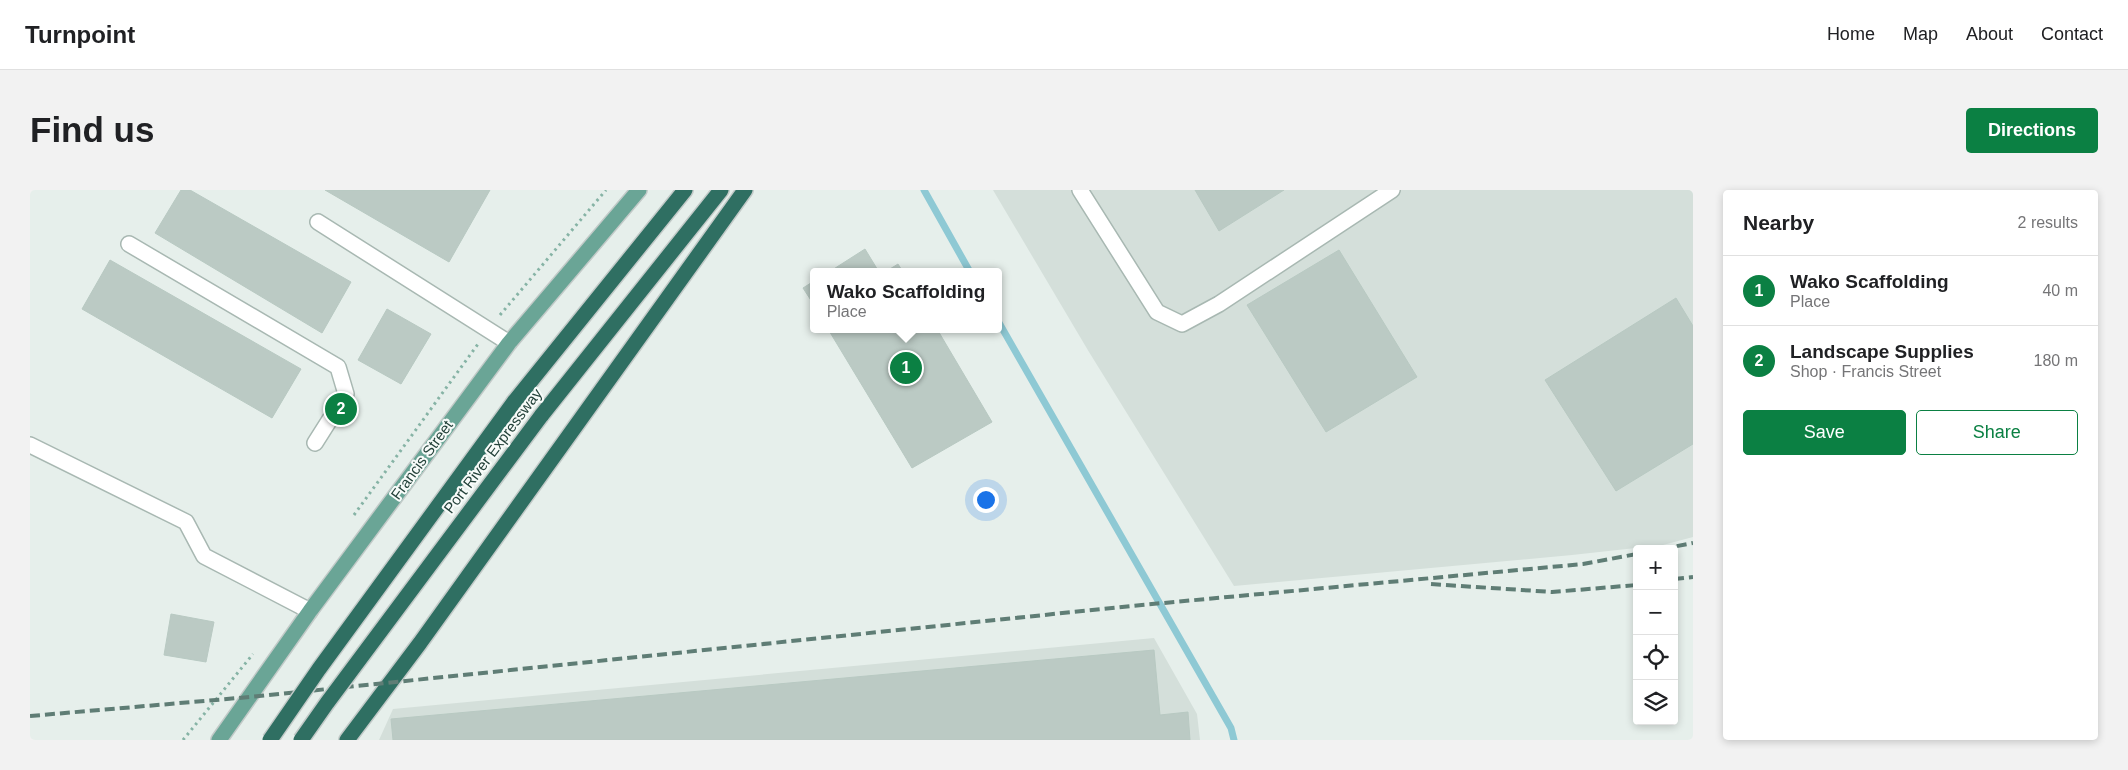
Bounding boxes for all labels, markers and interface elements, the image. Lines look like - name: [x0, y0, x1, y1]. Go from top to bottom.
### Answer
- text: Turnpoint: [25, 21, 135, 48]
- text: Home: [1827, 24, 1875, 44]
- text: Map: [1903, 24, 1938, 44]
- text: About: [1966, 24, 2013, 44]
- text: Contact: [2041, 24, 2103, 44]
- button: Directions: [1966, 108, 2098, 153]
- text: Find us: [30, 110, 154, 149]
- text: Nearby: [1743, 211, 1814, 234]
- text: 2 results: [2018, 214, 2078, 231]
- popup: [810, 268, 1002, 333]
- text: Wako Scaffolding: [1790, 271, 1949, 292]
- text: Wako Scaffolding: [827, 281, 985, 302]
- text: 1: [1755, 282, 1763, 299]
- text: 40 m: [2042, 282, 2078, 299]
- text: Place: [1790, 293, 1830, 310]
- text: Place: [827, 303, 867, 320]
- text: Landscape Supplies: [1790, 341, 1974, 362]
- pin: 1: [890, 349, 922, 387]
- text: 2: [1755, 352, 1763, 369]
- text: 180 m: [2034, 352, 2078, 369]
- text: Shop · Francis Street: [1790, 363, 1941, 380]
- street label: Port River Expressway: [440, 385, 545, 516]
- pin: 2: [325, 390, 357, 428]
- button: Save: [1743, 410, 1906, 455]
- button: Share: [1916, 410, 2078, 455]
- street label: Francis Street: [387, 416, 456, 502]
- your location: [973, 487, 999, 513]
- map controls: [1633, 545, 1678, 725]
- button: +: [1633, 545, 1678, 590]
- button: −: [1633, 590, 1678, 635]
- button: locate: [1633, 635, 1678, 680]
- button: layers: [1633, 680, 1678, 725]

